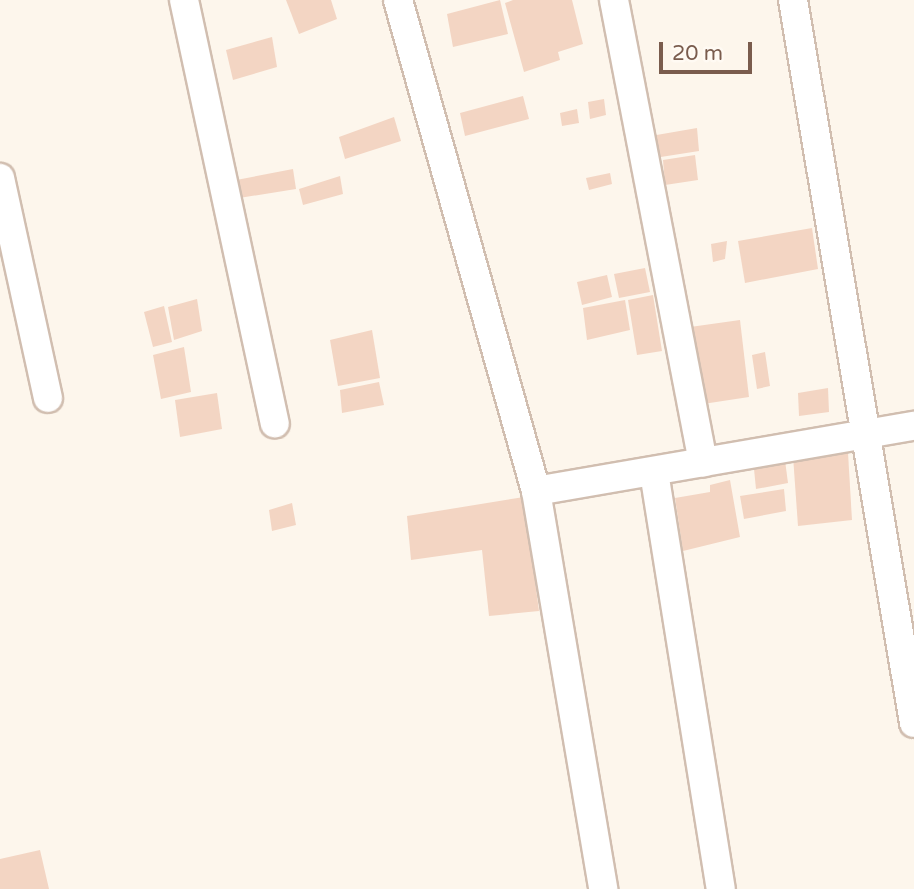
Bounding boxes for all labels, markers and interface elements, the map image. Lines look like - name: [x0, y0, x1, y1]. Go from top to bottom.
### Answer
- scale bar: [662, 28, 755, 72]
- text: 20 m: [672, 41, 723, 66]

